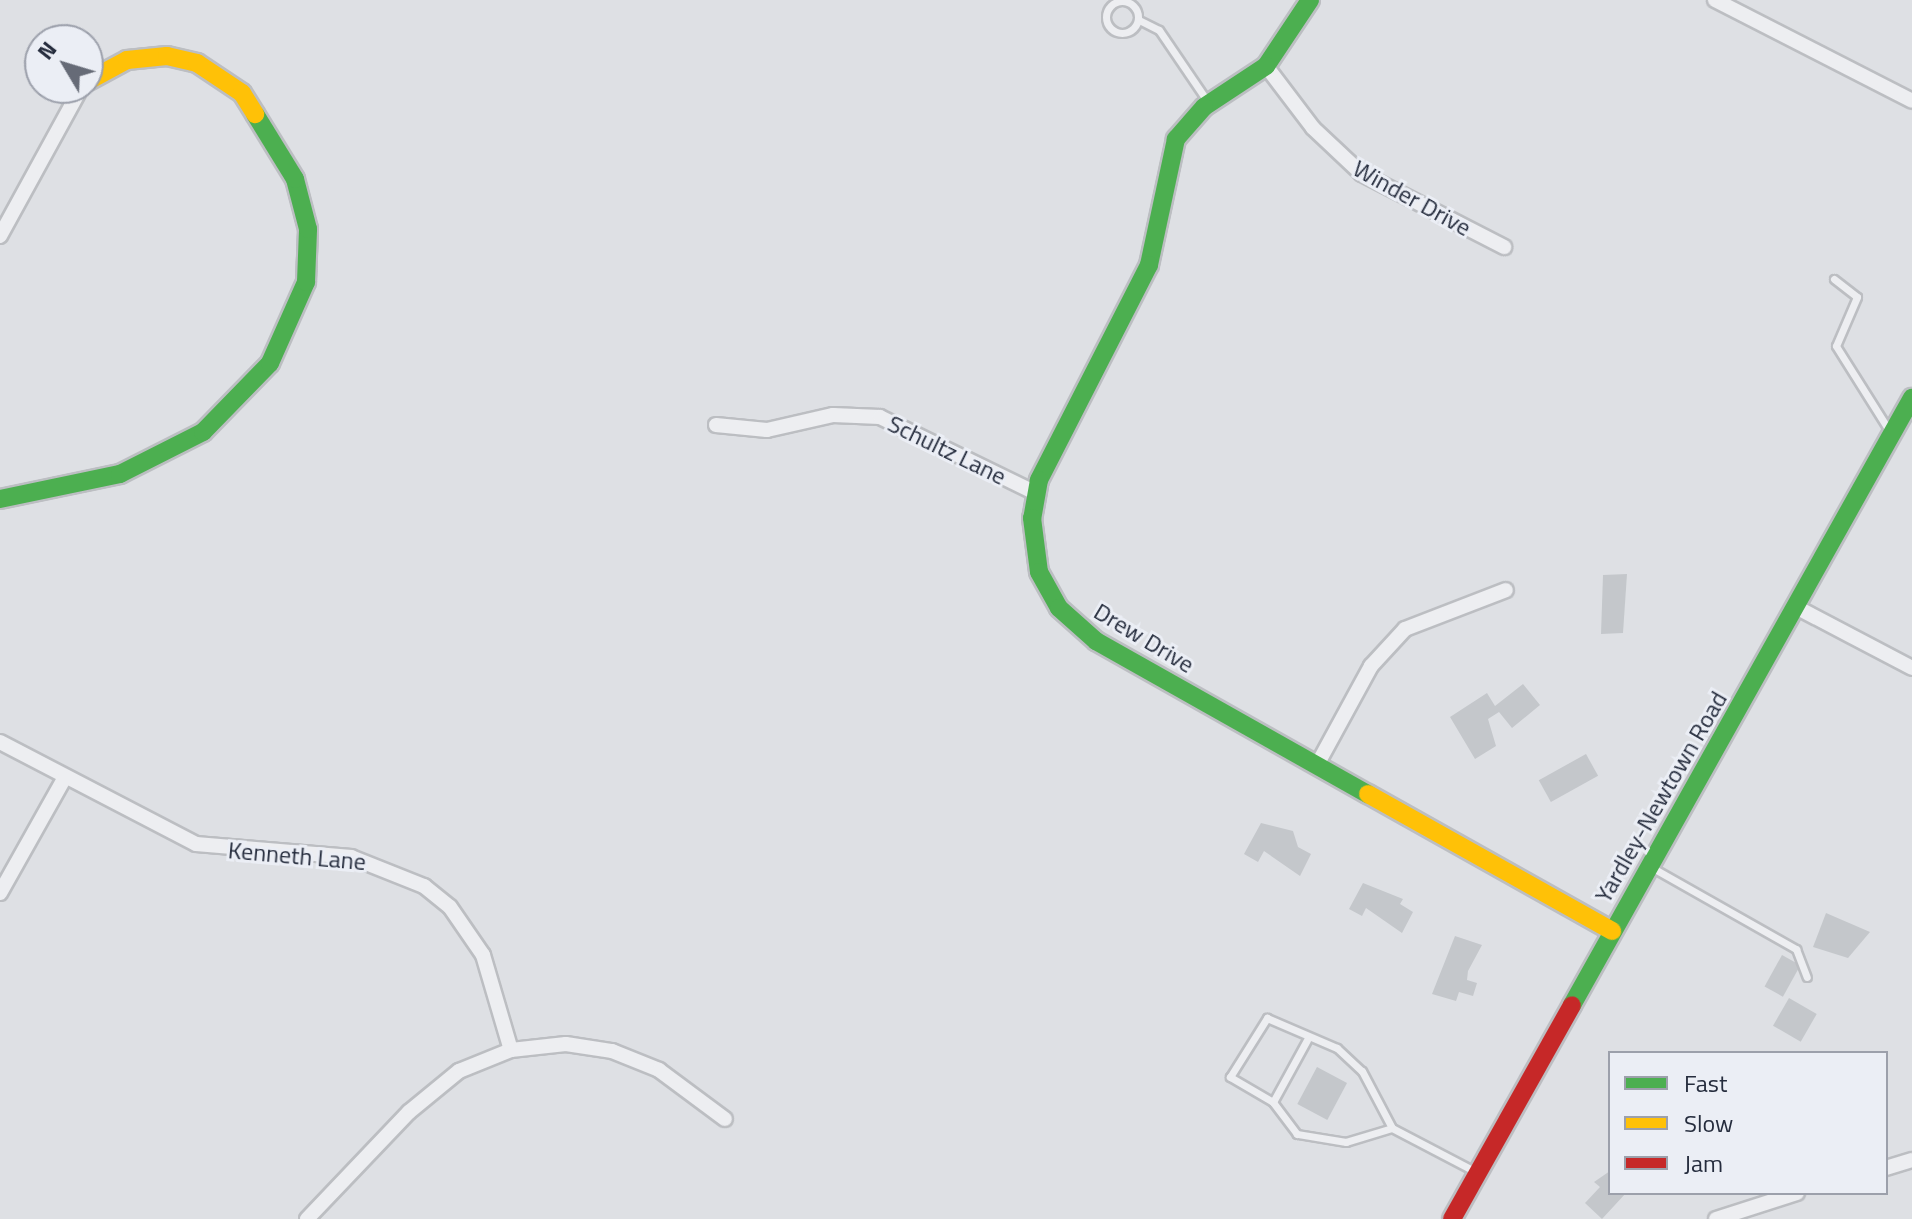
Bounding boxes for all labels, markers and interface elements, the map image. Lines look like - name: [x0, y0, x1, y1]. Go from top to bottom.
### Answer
- north arrow: [24, 24, 104, 104]
- text: N: [29, 34, 65, 67]
- street label: Winder Drive: [1348, 154, 1476, 242]
- street label: Schultz Lane: [883, 409, 1011, 491]
- street label: Drew Drive: [1089, 597, 1199, 679]
- street label: Yardley-Newtown Road: [1589, 686, 1733, 908]
- street label: Kenneth Lane: [227, 836, 367, 876]
- legend: [1608, 1051, 1888, 1195]
- text: Fast: [1684, 1065, 1727, 1101]
- text: Slow: [1684, 1105, 1733, 1141]
- text: Jam: [1684, 1145, 1723, 1181]

